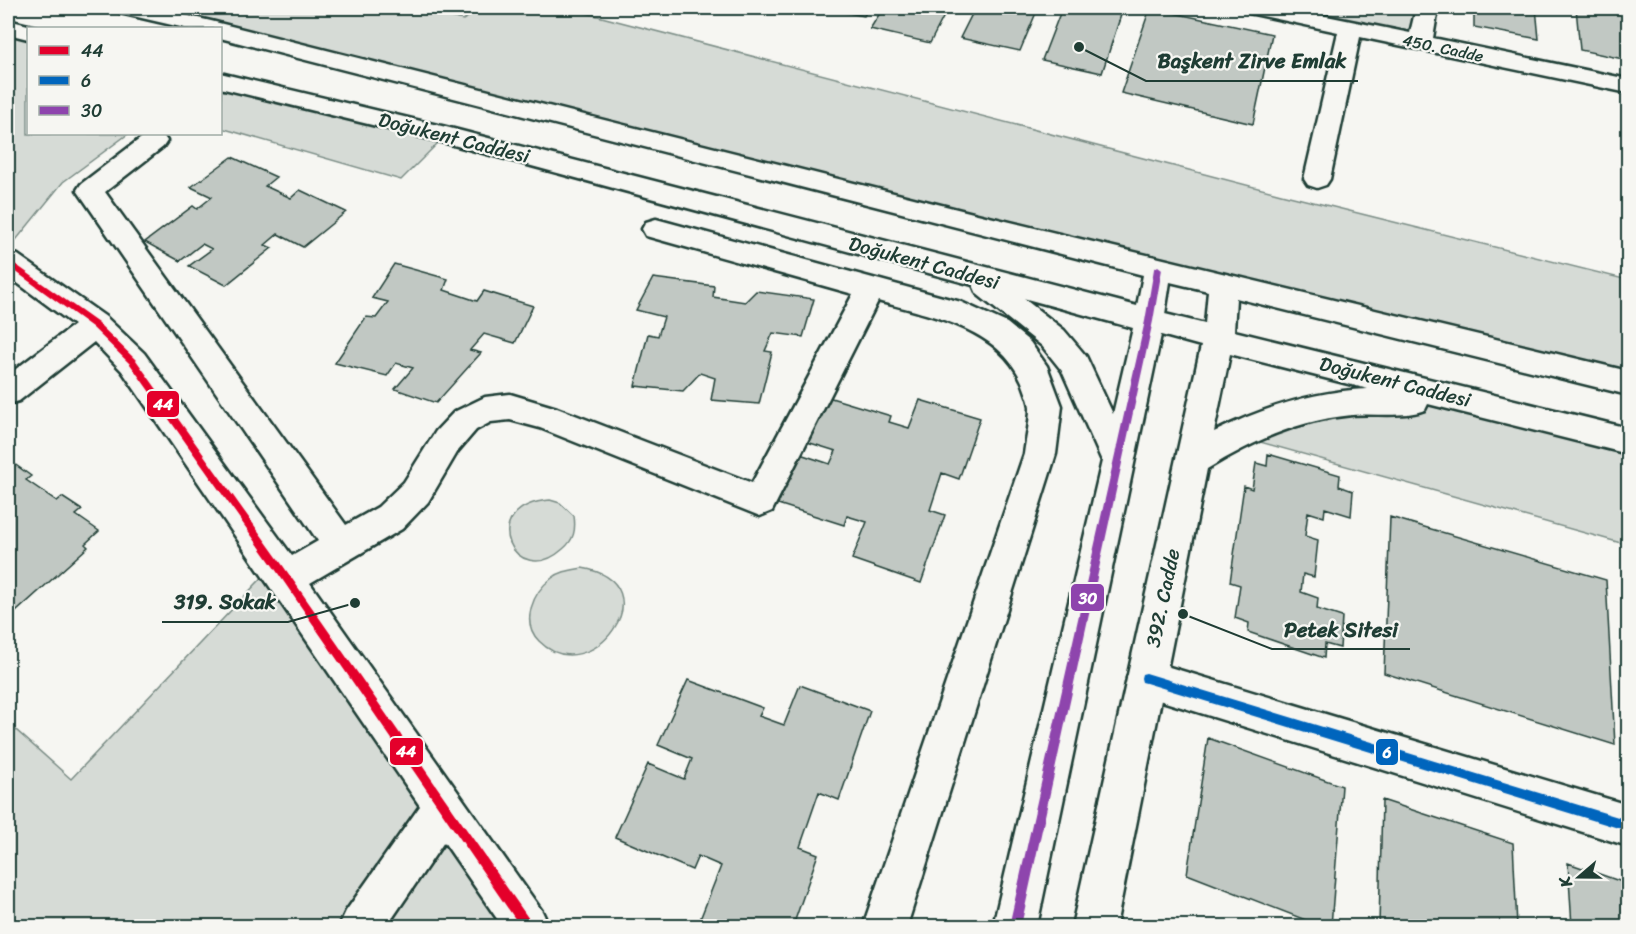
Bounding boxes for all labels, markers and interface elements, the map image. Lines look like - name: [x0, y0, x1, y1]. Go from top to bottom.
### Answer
- street label: 450. Cadde: [1400, 25, 1486, 71]
- legend: [27, 27, 222, 135]
- text: 44: [81, 35, 104, 67]
- callout: Başkent Zirve Emlak: [1146, 42, 1358, 81]
- text: Başkent Zirve Emlak: [1158, 42, 1347, 80]
- text: 6: [81, 65, 91, 97]
- text: 30: [81, 95, 102, 127]
- street label: Doğukent Caddesi: [375, 102, 534, 174]
- street label: Doğukent Caddesi: [845, 226, 1004, 300]
- street label: Doğukent Caddesi: [1316, 346, 1475, 418]
- line badge: 44: [146, 390, 180, 418]
- text: 44: [152, 390, 173, 419]
- street label: 392. Cadde: [1135, 545, 1191, 651]
- callout: 319. Sokak: [162, 583, 288, 622]
- text: 319. Sokak: [173, 583, 277, 621]
- line badge: 30: [1070, 583, 1105, 612]
- text: 30: [1078, 584, 1097, 613]
- callout: Petek Sitesi: [1272, 610, 1410, 649]
- text: Petek Sitesi: [1284, 611, 1399, 649]
- line badge: 44: [389, 737, 424, 766]
- text: 44: [395, 737, 416, 766]
- line badge: 6: [1375, 738, 1399, 766]
- text: 6: [1381, 738, 1392, 767]
- north arrow: [1549, 847, 1609, 907]
- text: K: [1550, 871, 1581, 892]

